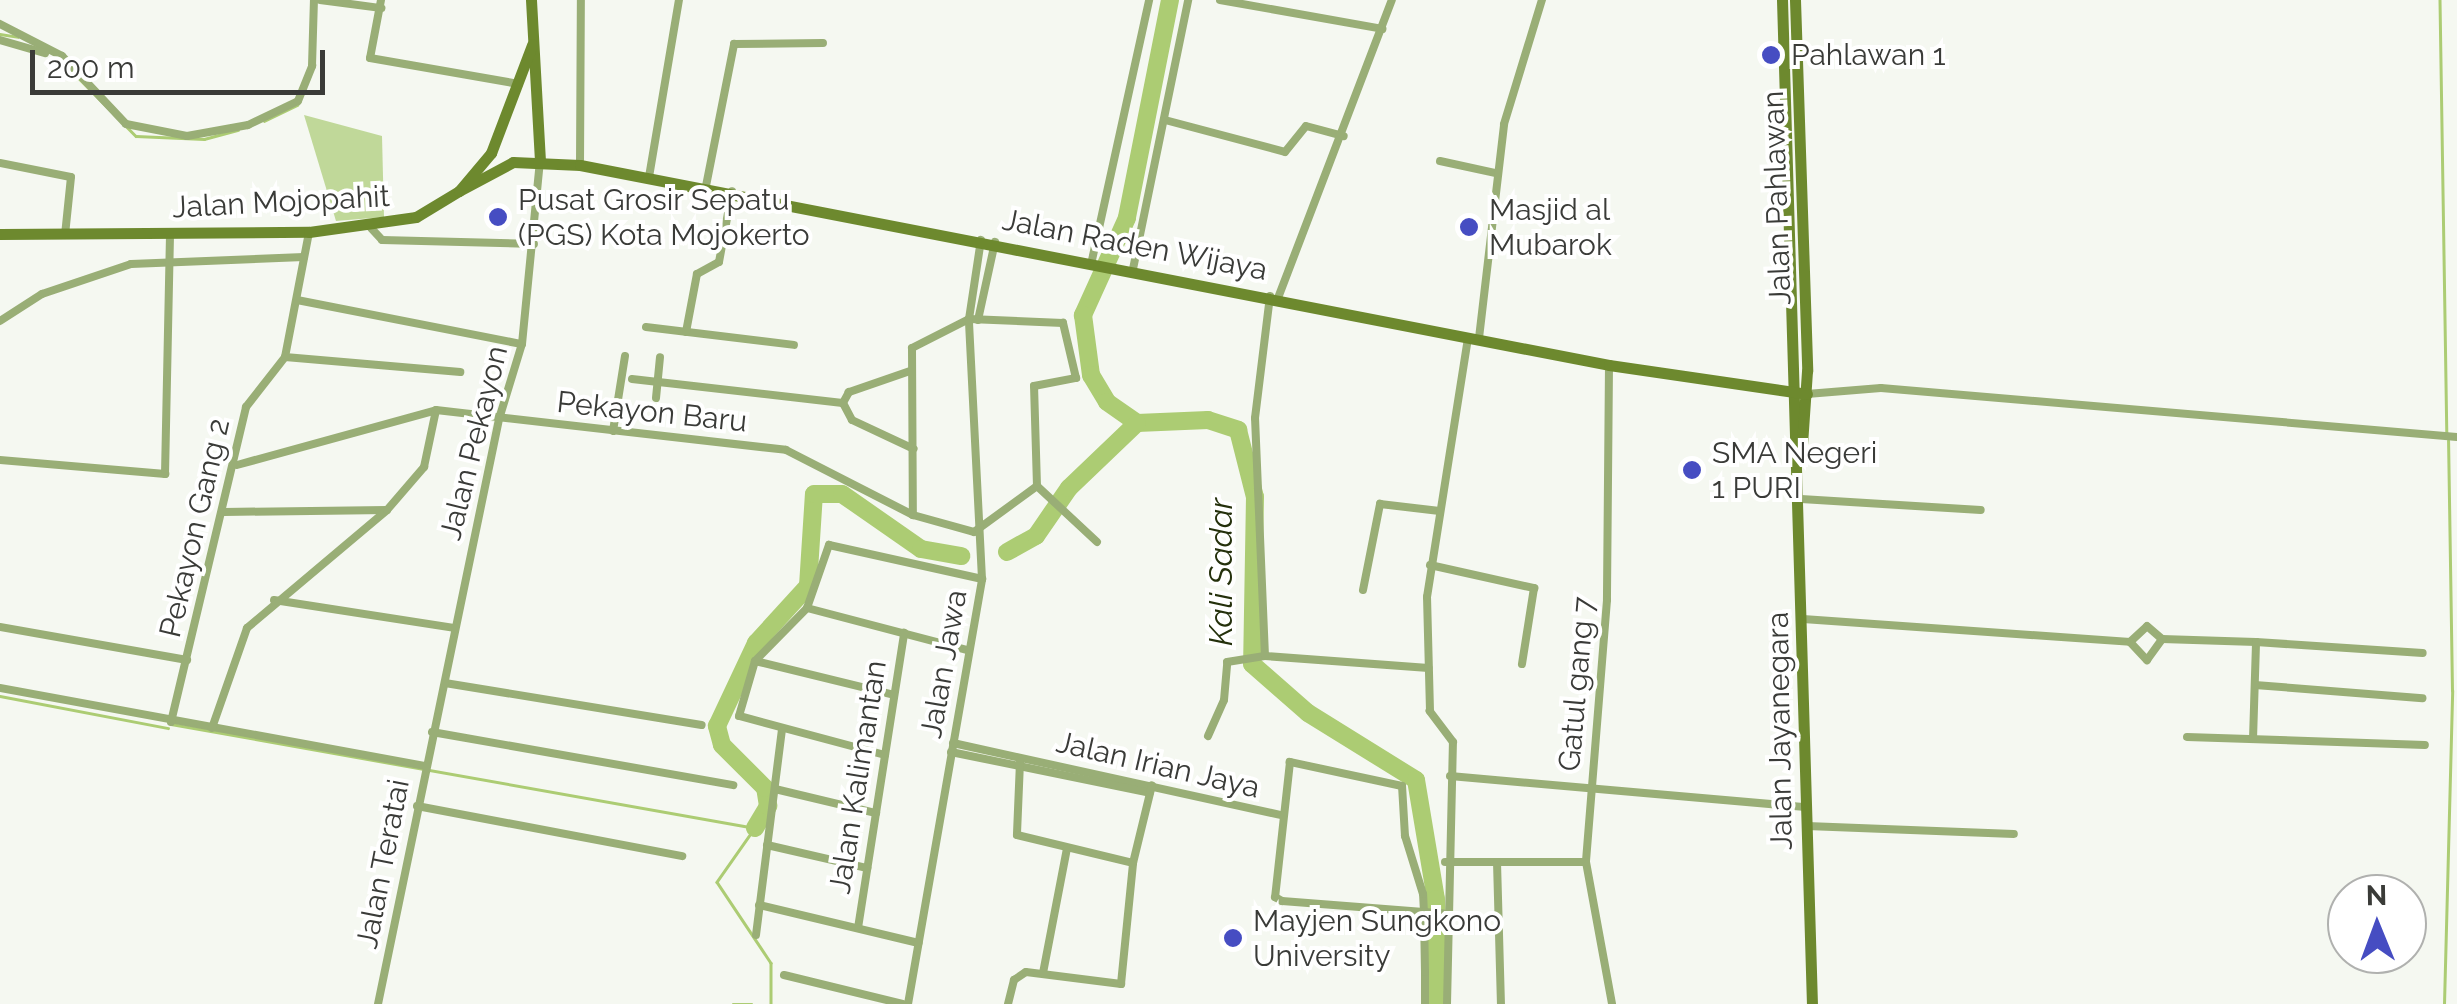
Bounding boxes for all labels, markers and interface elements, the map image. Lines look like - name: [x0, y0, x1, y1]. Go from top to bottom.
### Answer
- scale bar: [35, 30, 330, 92]
- place label: Pahlawan 1: [1791, 37, 1946, 73]
- marker: Pahlawan 1: [1760, 44, 1782, 66]
- text: 200 m: [47, 50, 135, 85]
- street label: Jalan Pahlawan: [1755, 90, 1799, 306]
- street label: Jalan Mojopahit: [171, 178, 391, 226]
- place label: Pusat Grosir Sepatu (PGS) Kota Mojokerto: [518, 182, 810, 252]
- place label: Masjid al Mubarok: [1489, 192, 1612, 262]
- street label: Jalan Raden Wijaya: [999, 202, 1271, 288]
- marker: Pusat Grosir Sepatu (PGS) Kota Mojokerto: [487, 206, 509, 228]
- marker: Masjid al Mubarok: [1458, 216, 1480, 238]
- street label: Jalan Pekayon: [432, 342, 516, 544]
- street label: Pekayon Baru: [555, 384, 749, 440]
- street label: Pekayon Gang 2: [152, 415, 238, 641]
- place label: SMA Negeri 1 PURI: [1712, 435, 1878, 506]
- marker: SMA Negeri 1 PURI: [1681, 459, 1703, 481]
- water label: Kali Sadar: [1202, 498, 1240, 646]
- street label: Jalan Jawa: [913, 587, 975, 741]
- street label: Gatul gang 7: [1551, 595, 1603, 773]
- street label: Jalan Jayanegara: [1760, 611, 1800, 851]
- street label: Jalan Kalimantan: [822, 658, 894, 896]
- street label: Jalan Irian Jaya: [1052, 724, 1264, 806]
- street label: Jalan Teratai: [349, 776, 417, 952]
- north arrow: [2327, 874, 2427, 974]
- text: N: [2366, 879, 2387, 912]
- place label: Mayjen Sungkono University: [1253, 903, 1501, 974]
- marker: Mayjen Sungkono University: [1222, 927, 1244, 949]

